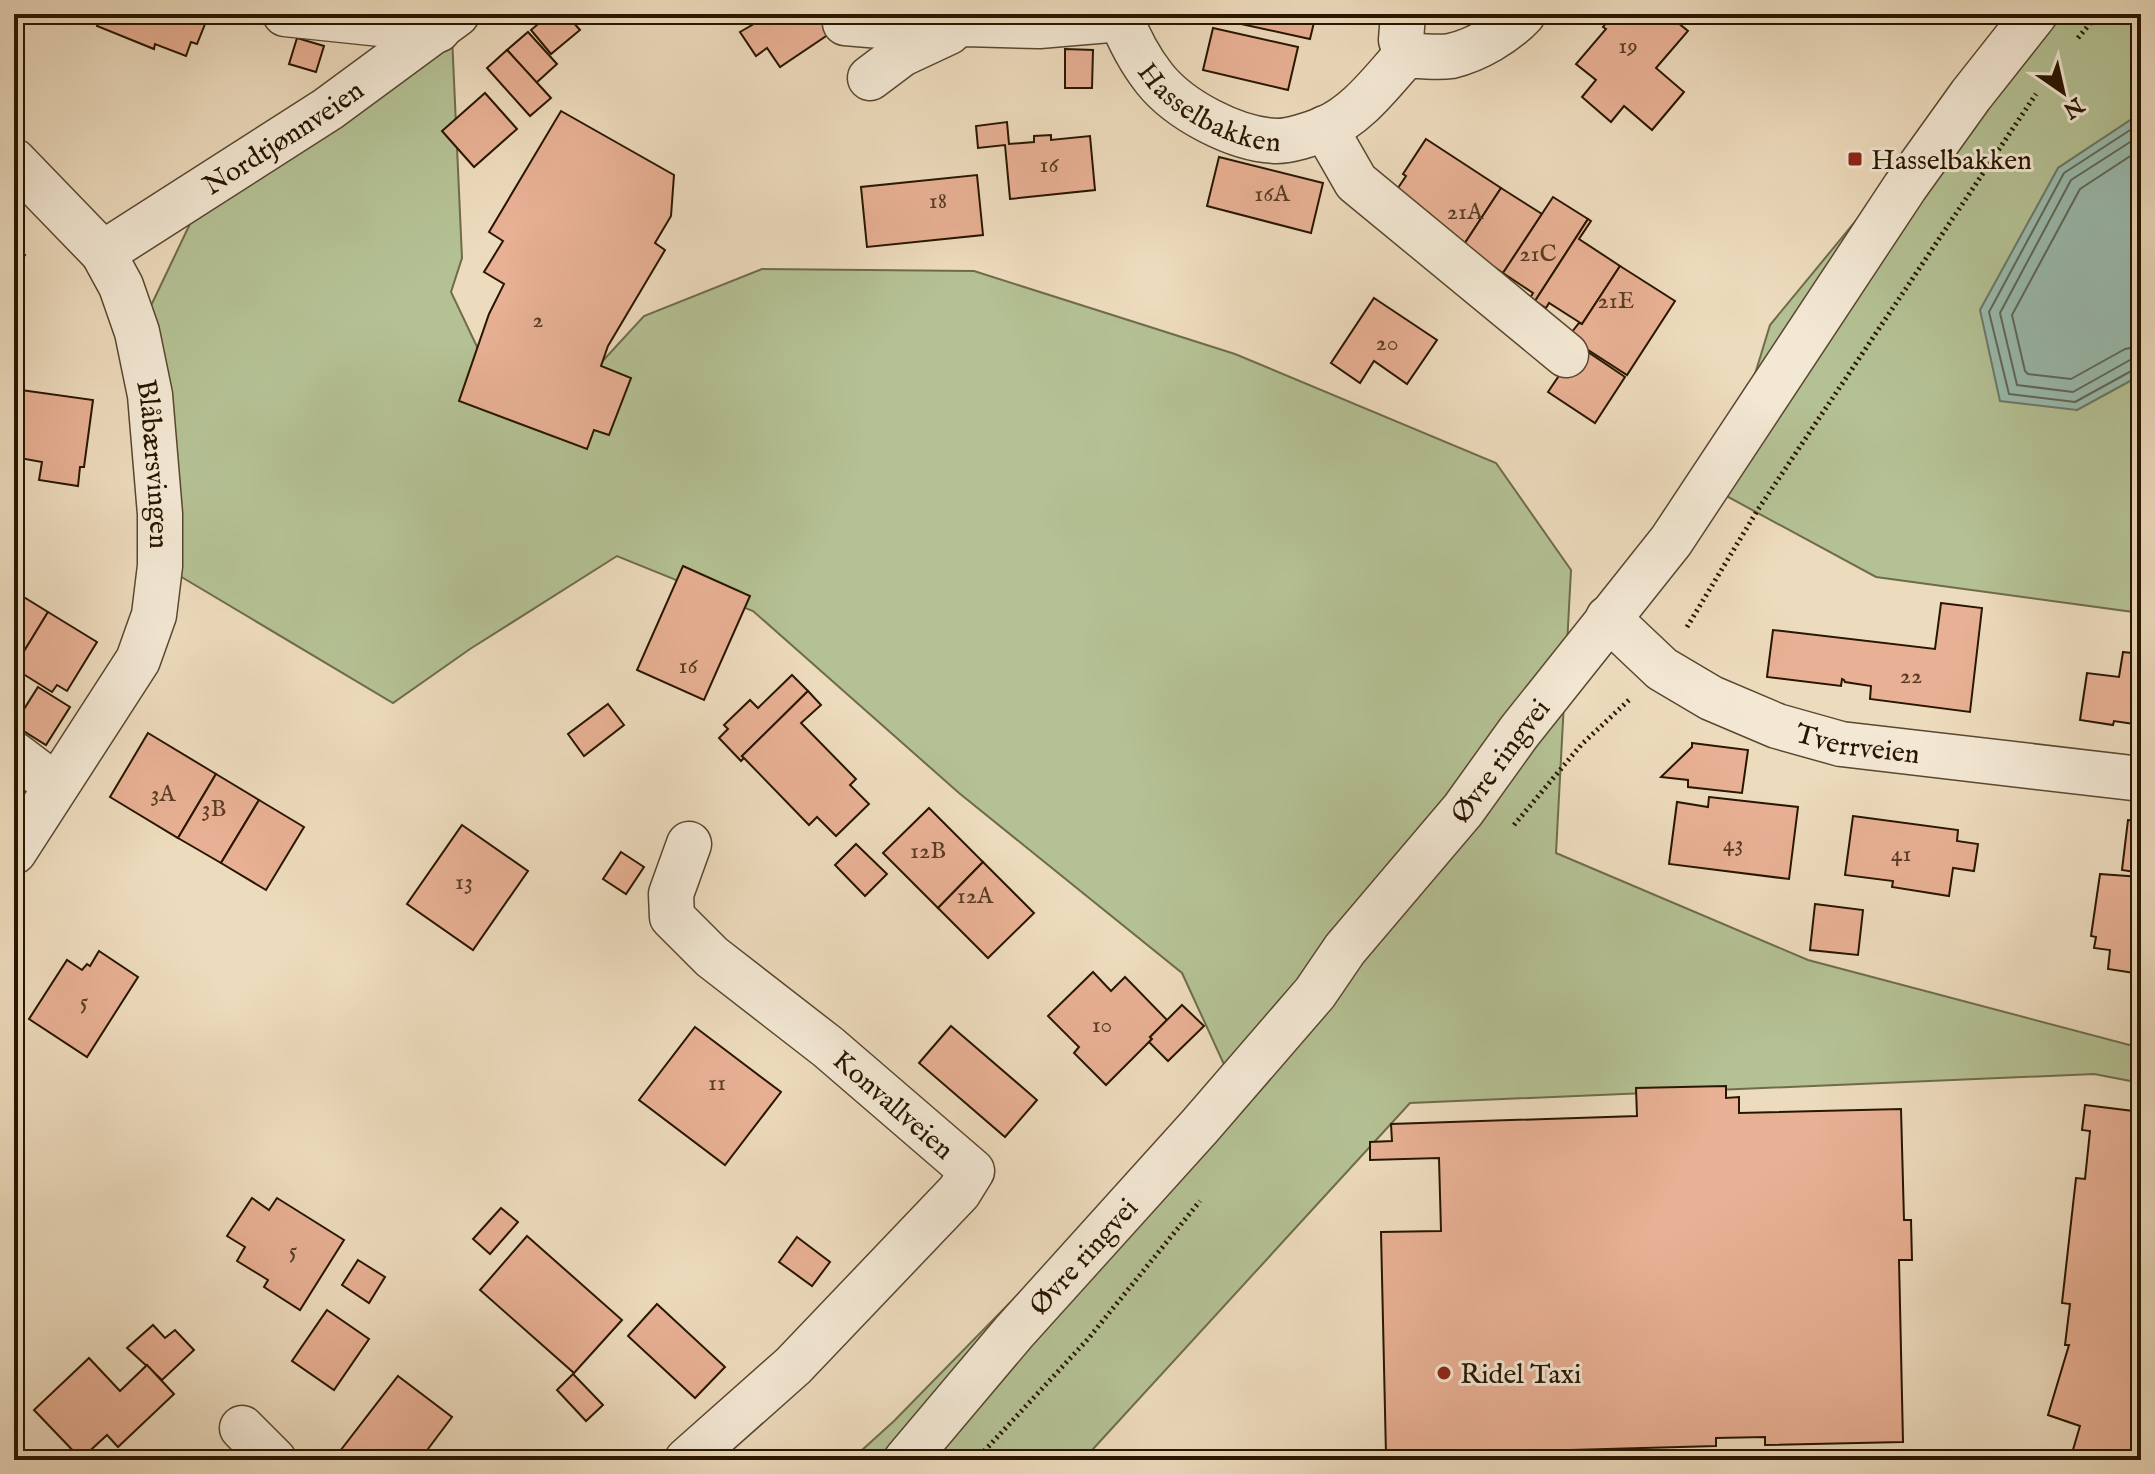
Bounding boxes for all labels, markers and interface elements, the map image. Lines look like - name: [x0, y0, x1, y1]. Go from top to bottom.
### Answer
- house number: 19: [1618, 31, 1638, 62]
- north arrow: [2023, 52, 2103, 132]
- street label: Hasselbakken: [1129, 56, 1282, 161]
- street label: Nordtjønnveien: [197, 74, 372, 204]
- text: N: [2057, 89, 2090, 124]
- place label: Hasselbakken: [1871, 144, 2032, 179]
- house number: 16: [1039, 150, 1059, 181]
- marker: Hasselbakken: [1846, 150, 1864, 168]
- house number: 16A: [1254, 179, 1290, 210]
- house number: 18: [929, 186, 947, 217]
- house number: 21A: [1447, 197, 1484, 228]
- house number: 21C: [1519, 239, 1557, 270]
- house number: 21E: [1598, 286, 1634, 317]
- house number: 2: [532, 305, 544, 336]
- house number: 20: [1375, 328, 1399, 359]
- street label: Blåbærsvingen: [127, 377, 176, 549]
- house number: 16: [678, 651, 698, 682]
- house number: 22: [1900, 661, 1922, 692]
- street label: Øvre ringvei: [1444, 693, 1559, 831]
- street label: Tverrveien: [1791, 717, 1922, 773]
- house number: 3A: [150, 779, 176, 810]
- house number: 3B: [202, 794, 226, 825]
- house number: 43: [1723, 829, 1743, 860]
- house number: 12B: [910, 836, 946, 867]
- house number: 41: [1891, 839, 1911, 870]
- house number: 13: [455, 867, 473, 898]
- house number: 12A: [957, 881, 994, 912]
- house number: 5: [80, 987, 89, 1018]
- house number: 10: [1092, 1010, 1112, 1041]
- street label: Konvallveien: [824, 1044, 960, 1168]
- house number: 11: [708, 1068, 726, 1099]
- street label: Øvre ringvei: [1023, 1192, 1146, 1323]
- house number: 5: [289, 1236, 298, 1267]
- place label: Ridel Taxi: [1460, 1358, 1582, 1393]
- marker: Ridel Taxi: [1435, 1364, 1453, 1382]

